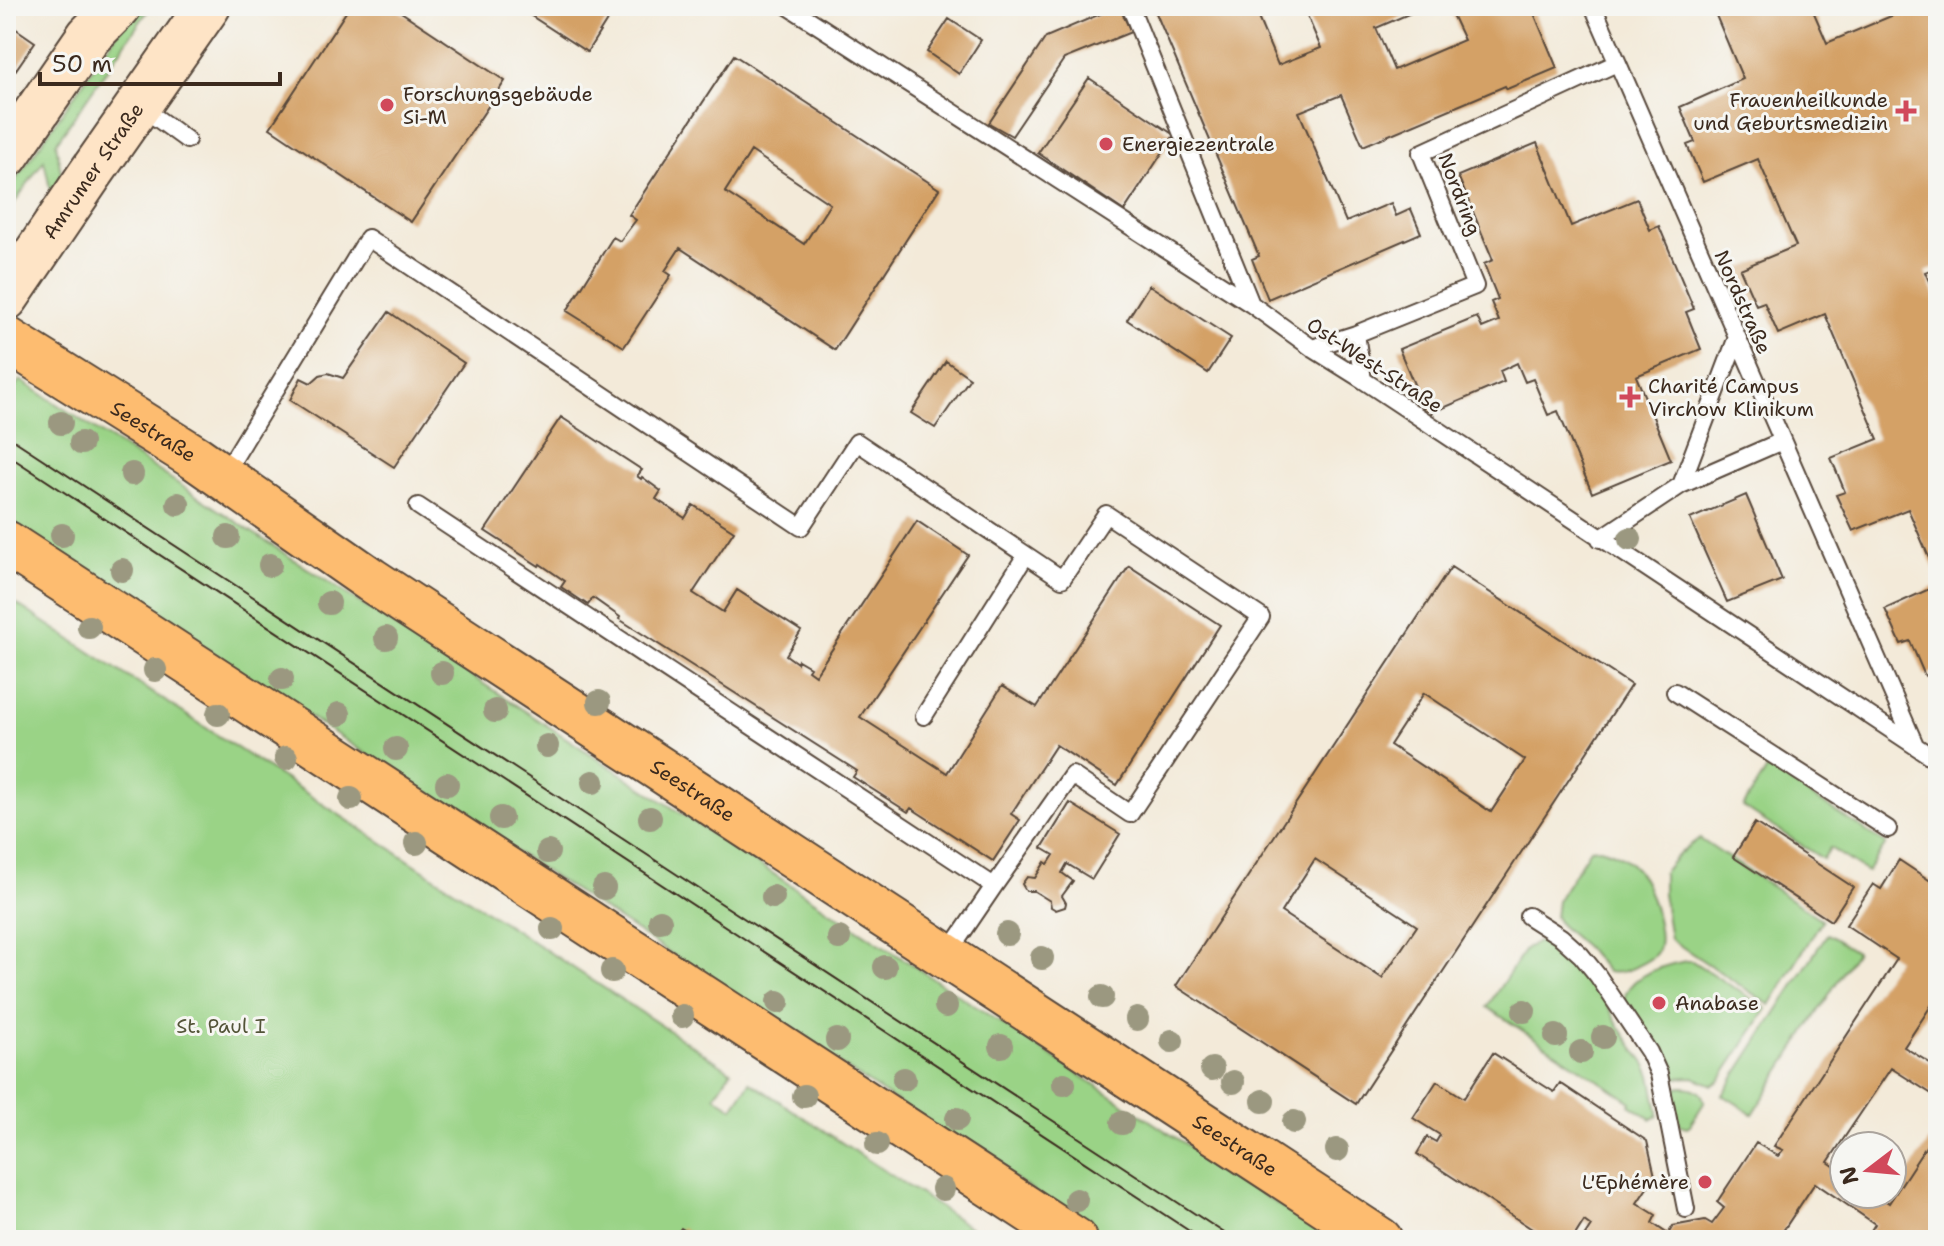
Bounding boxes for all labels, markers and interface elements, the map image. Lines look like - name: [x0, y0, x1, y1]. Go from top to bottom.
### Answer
- scale bar: [40, 36, 280, 86]
- text: 50 m: [52, 48, 112, 80]
- place label: Forschungsgebäude Si-M: [403, 81, 593, 130]
- place label: Frauenheilkunde und Geburtsmedizin: [1693, 87, 1888, 136]
- marker: Forschungsgebäude Si-M: [378, 96, 396, 114]
- street label: Amrumer Straße: [37, 97, 149, 244]
- marker: Frauenheilkunde und Geburtsmedizin: [1895, 100, 1917, 122]
- place label: Energiezentrale: [1122, 131, 1275, 157]
- marker: Energiezentrale: [1097, 135, 1115, 153]
- street label: Nordring: [1432, 149, 1488, 239]
- street label: Nordstraße: [1709, 246, 1777, 358]
- street label: Ost-West-Straße: [1302, 311, 1448, 419]
- place label: Charité Campus Virchow Klinikum: [1648, 373, 1814, 422]
- marker: Charité Campus Virchow Klinikum: [1619, 386, 1641, 408]
- street label: Seestraße: [106, 395, 201, 468]
- street label: Seestraße: [645, 753, 740, 828]
- place label: Anabase: [1675, 990, 1759, 1016]
- marker: Anabase: [1650, 994, 1668, 1012]
- park label: St. Paul I: [176, 1013, 266, 1039]
- street label: Seestraße: [1188, 1108, 1282, 1182]
- north arrow: [1828, 1130, 1908, 1210]
- text: N: [1833, 1163, 1866, 1188]
- place label: L'Ephémère: [1582, 1169, 1689, 1195]
- marker: L'Ephémère: [1696, 1173, 1714, 1191]

